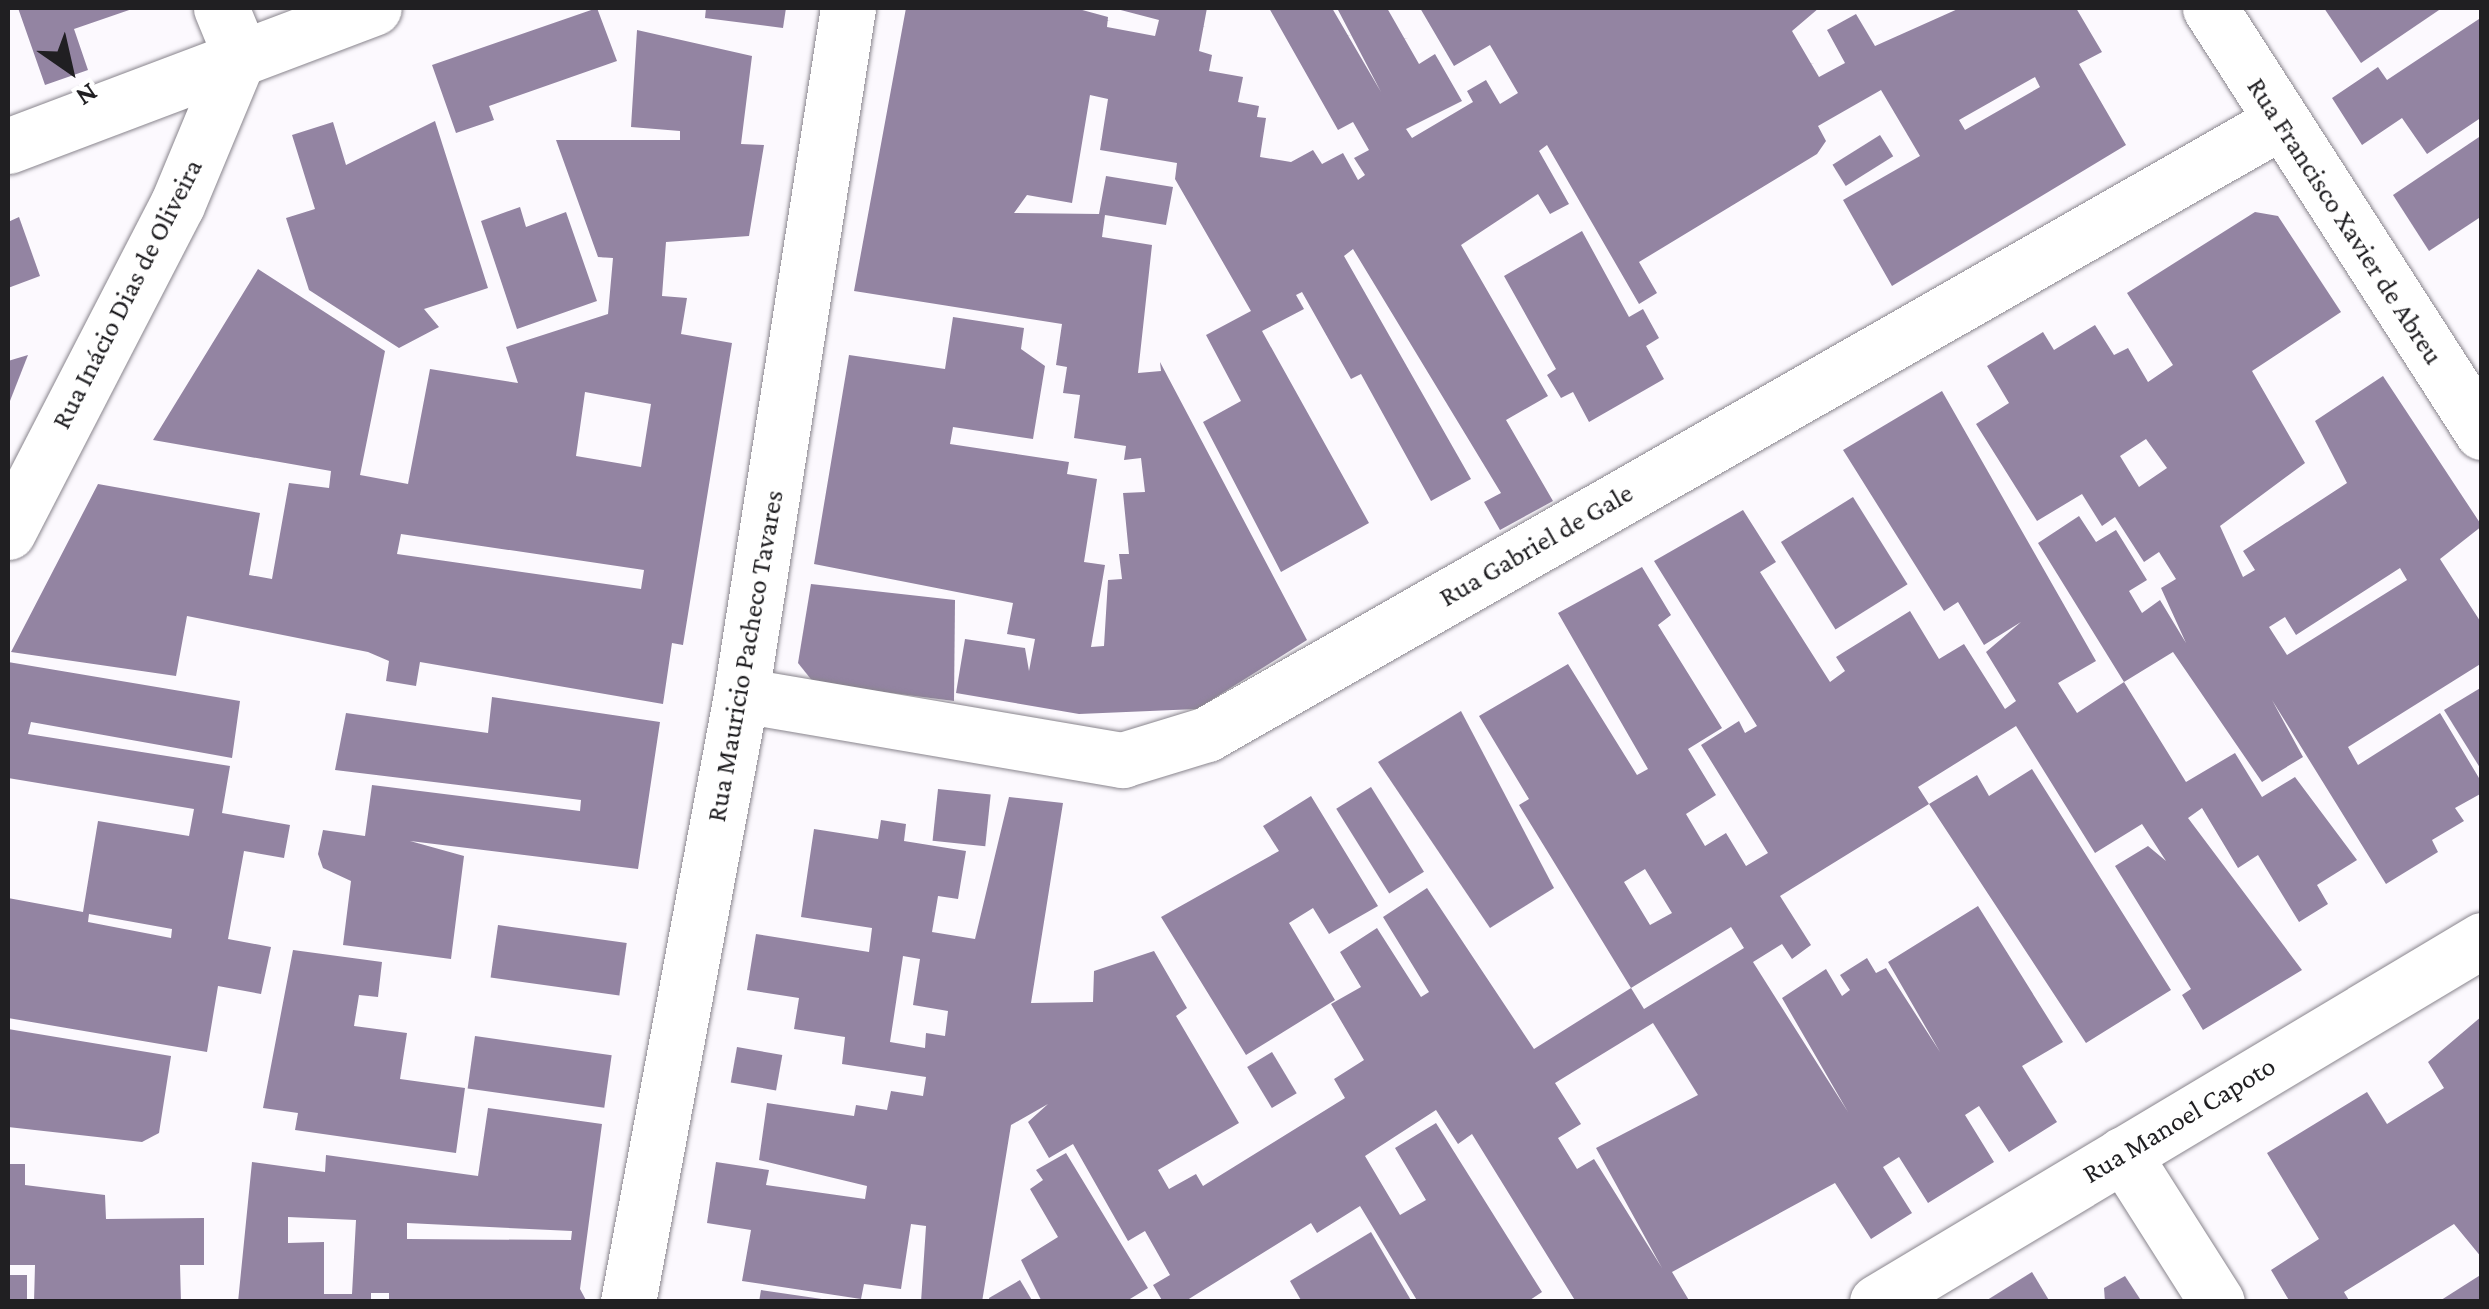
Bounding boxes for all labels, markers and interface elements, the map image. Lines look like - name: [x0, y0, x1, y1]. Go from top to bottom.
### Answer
- north arrow: [20, 20, 120, 120]
- street label: Rua Francisco Xavier de Abreu: [2240, 71, 2450, 371]
- text: N: [70, 77, 104, 113]
- street label: Rua Inácio Dias de Oliveira: [44, 153, 210, 435]
- street label: Rua Gabriel de Gale: [1433, 476, 1639, 614]
- street label: Rua Mauricio Pacheco Tavares: [699, 488, 791, 824]
- street label: Rua Manoel Capoto: [2076, 1049, 2282, 1191]

